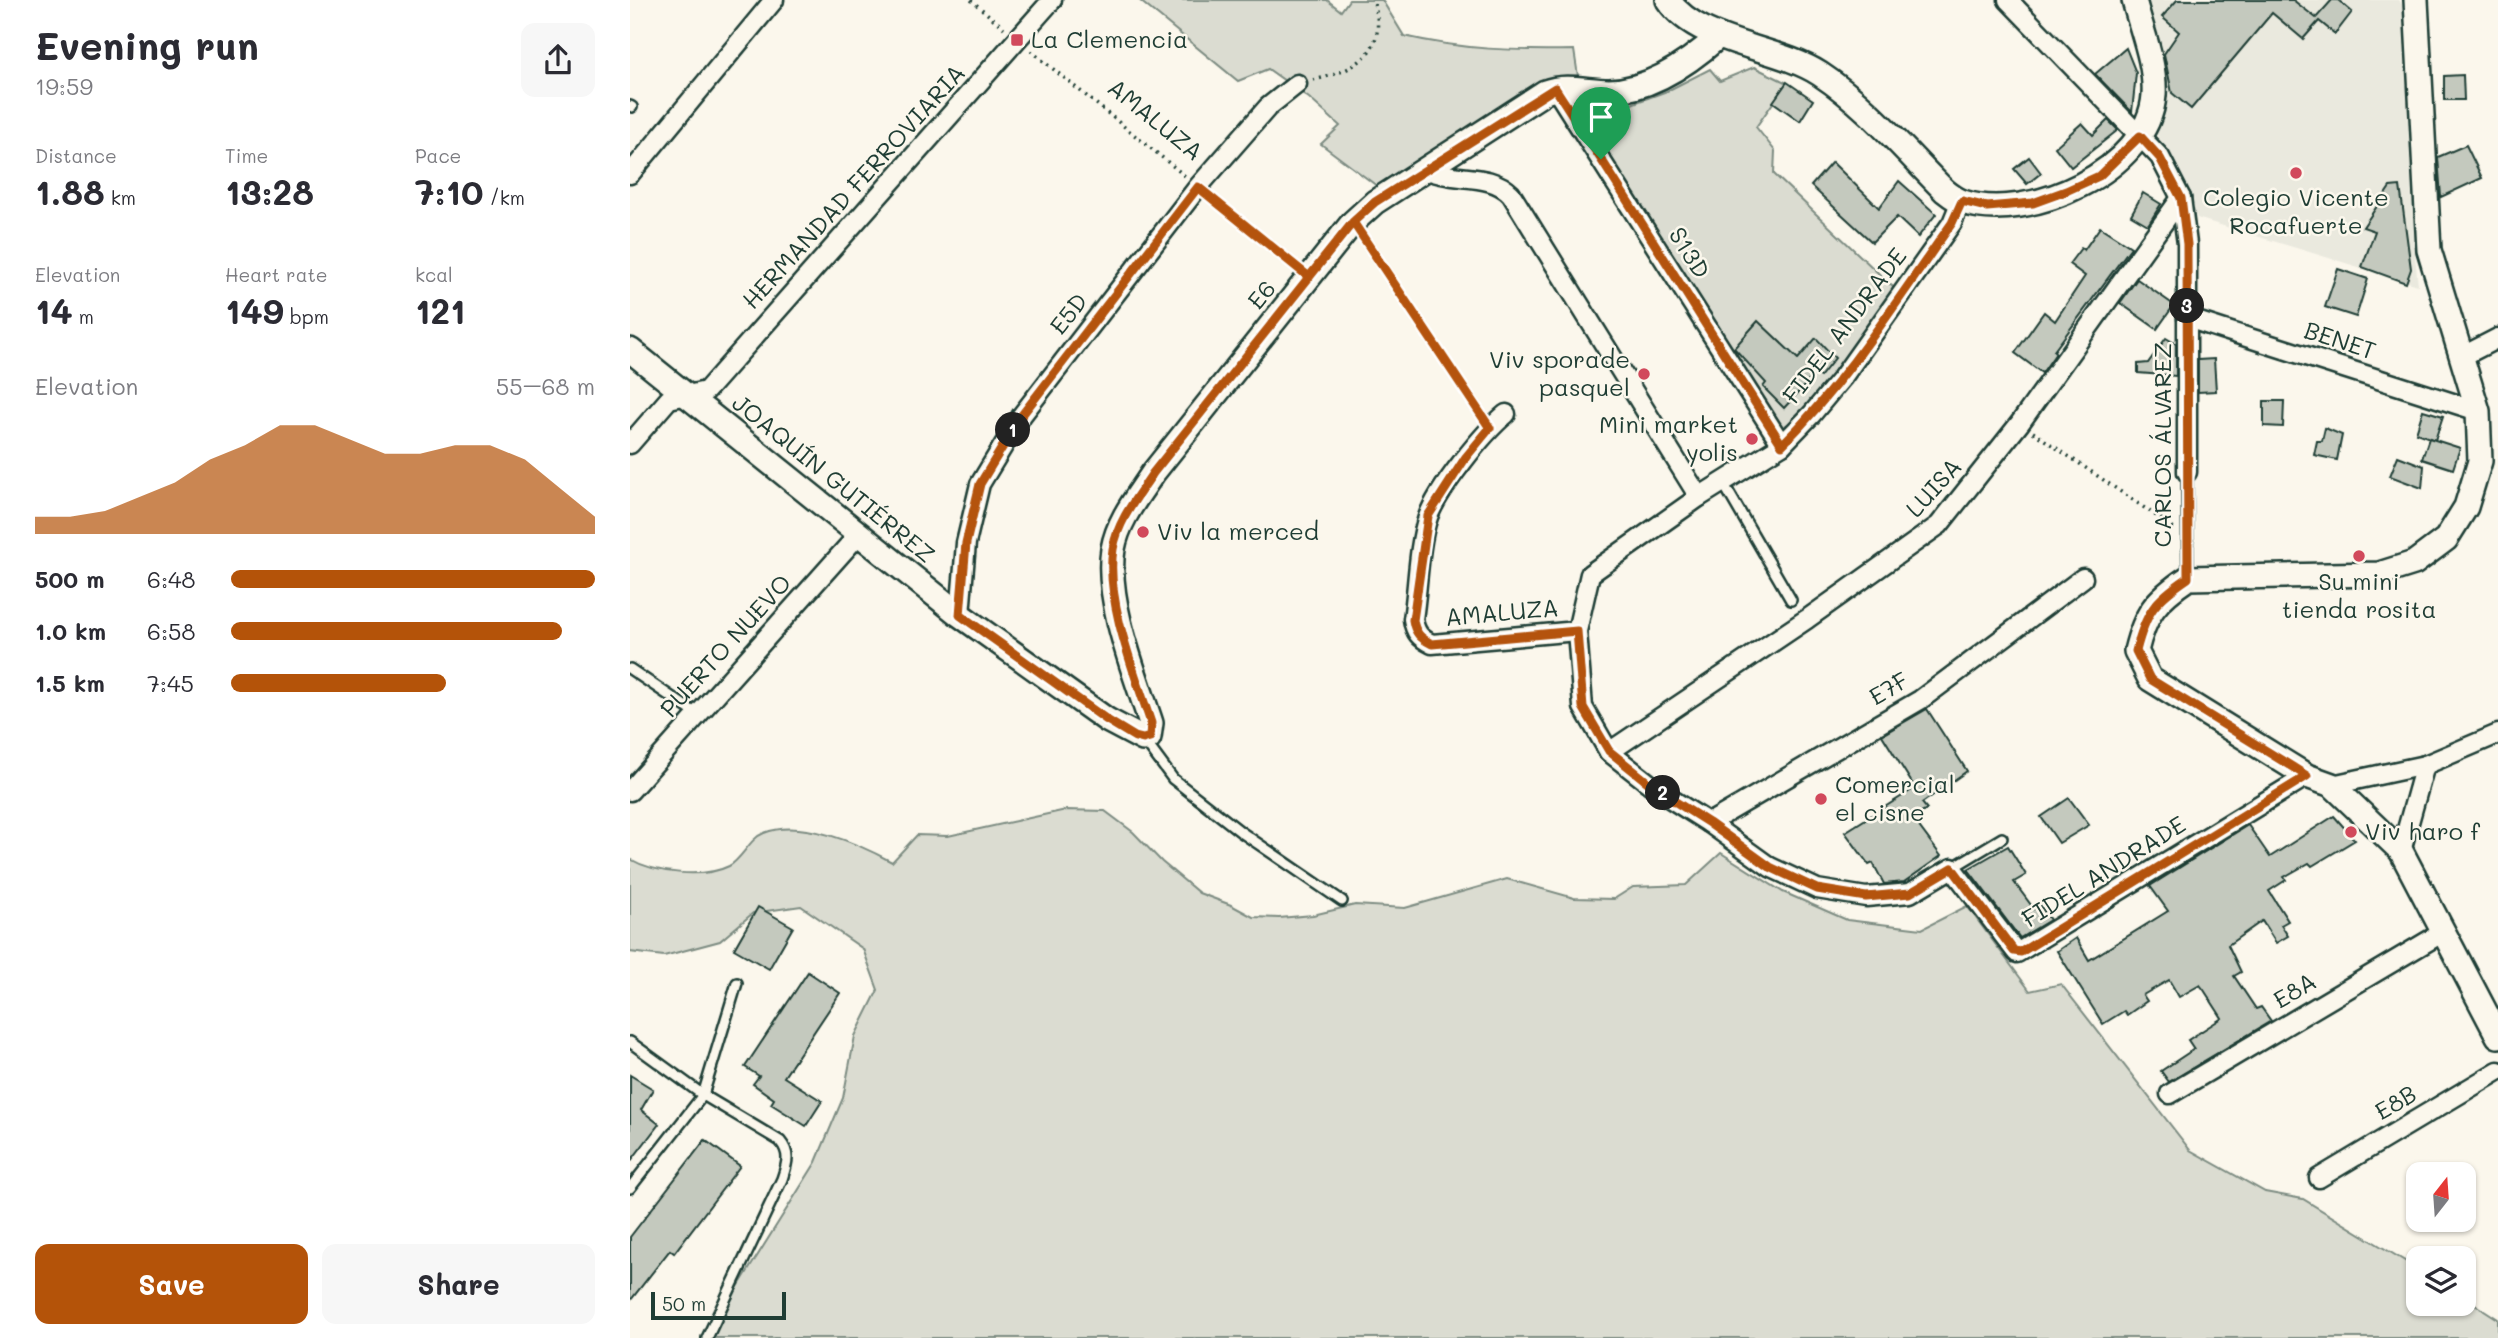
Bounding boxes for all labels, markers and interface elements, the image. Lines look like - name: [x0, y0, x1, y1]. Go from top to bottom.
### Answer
- text: Evening run: [35, 20, 259, 70]
- button: share: [521, 23, 595, 97]
- place label: La Clemencia: [1031, 23, 1188, 54]
- marker: La Clemencia: [1009, 32, 1025, 48]
- street label: HERMANDAD FERROVIARIA: [735, 57, 971, 315]
- text: 19:59: [35, 71, 93, 101]
- street label: AMALUZA: [1102, 71, 1210, 167]
- pin: [1571, 87, 1631, 159]
- icon: arrive: [1582, 98, 1620, 136]
- text: Distance: [35, 143, 117, 168]
- text: Time: [225, 143, 268, 168]
- text: Pace: [415, 143, 461, 168]
- marker: Colegio Vicente Rocafuerte: [2288, 165, 2304, 181]
- text: 1.88: [35, 168, 105, 214]
- text: 13:28: [225, 168, 314, 214]
- text: 7:10: [415, 168, 484, 214]
- place label: Colegio Vicente Rocafuerte: [2203, 181, 2389, 240]
- text: km: [105, 185, 136, 210]
- text: /km: [484, 185, 525, 210]
- street label: S13D: [1663, 221, 1718, 284]
- street label: FIDEL ANDRADE: [1775, 241, 1913, 409]
- text: Elevation: [35, 262, 120, 287]
- text: Heart rate: [225, 262, 328, 287]
- text: kcal: [415, 262, 453, 287]
- street label: E6: [1240, 273, 1282, 315]
- street label: E5D: [1042, 286, 1094, 340]
- text: 14: [35, 287, 73, 333]
- text: 149: [225, 287, 284, 333]
- text: 121: [415, 287, 466, 333]
- pin: 3: [2170, 288, 2204, 324]
- text: 3: [2181, 293, 2192, 318]
- text: m: [73, 304, 94, 329]
- text: bpm: [284, 304, 329, 329]
- street label: BENET: [2301, 313, 2380, 366]
- place label: Viv sporade pasquel: [1489, 343, 1630, 402]
- street label: CARLOS ÁLVAREZ: [2146, 343, 2177, 547]
- marker: Viv sporade pasquel: [1636, 366, 1652, 382]
- text: Elevation: [35, 371, 138, 401]
- text: 55–68 m: [496, 371, 595, 401]
- street label: JOAQUÍN GUTIÉRREZ: [726, 387, 941, 569]
- place label: Mini market yolis: [1599, 408, 1738, 467]
- pin: 1: [996, 412, 1030, 448]
- text: 1: [1008, 417, 1017, 442]
- marker: Mini market yolis: [1744, 431, 1760, 447]
- street label: LUISA: [1898, 451, 1968, 523]
- place label: Viv la merced: [1157, 515, 1319, 546]
- marker: Viv la merced: [1135, 524, 1151, 540]
- marker: Su mini tienda rosita: [2351, 548, 2367, 564]
- text: 500 m: [35, 564, 105, 594]
- text: 6:48: [147, 564, 195, 594]
- place label: Su mini tienda rosita: [2282, 565, 2436, 624]
- street label: PUERTO NUEVO: [653, 567, 797, 723]
- street label: AMALUZA: [1444, 591, 1560, 632]
- text: 1.0 km: [35, 616, 106, 646]
- text: 6:58: [147, 616, 195, 646]
- street label: E7F: [1863, 664, 1914, 711]
- text: 1.5 km: [35, 668, 105, 698]
- text: 7:45: [147, 668, 194, 698]
- place label: Comercial el cisne: [1835, 768, 1955, 827]
- pin: 2: [1646, 776, 1680, 810]
- text: 2: [1657, 780, 1668, 805]
- marker: Comercial el cisne: [1813, 791, 1829, 807]
- street label: FIDEL ANDRADE: [2015, 808, 2191, 934]
- place label: Viv haro f: [2365, 815, 2481, 846]
- marker: Viv haro f: [2343, 824, 2359, 840]
- street label: E8A: [2267, 965, 2321, 1015]
- street label: E8B: [2369, 1077, 2422, 1126]
- north arrow: [2406, 1162, 2476, 1232]
- map controls: [2406, 1162, 2476, 1316]
- button: Save: [35, 1244, 308, 1324]
- button: Share: [322, 1244, 595, 1324]
- button: layers: [2406, 1246, 2476, 1316]
- scale bar: [651, 1289, 786, 1321]
- text: 50 m: [662, 1291, 706, 1316]

